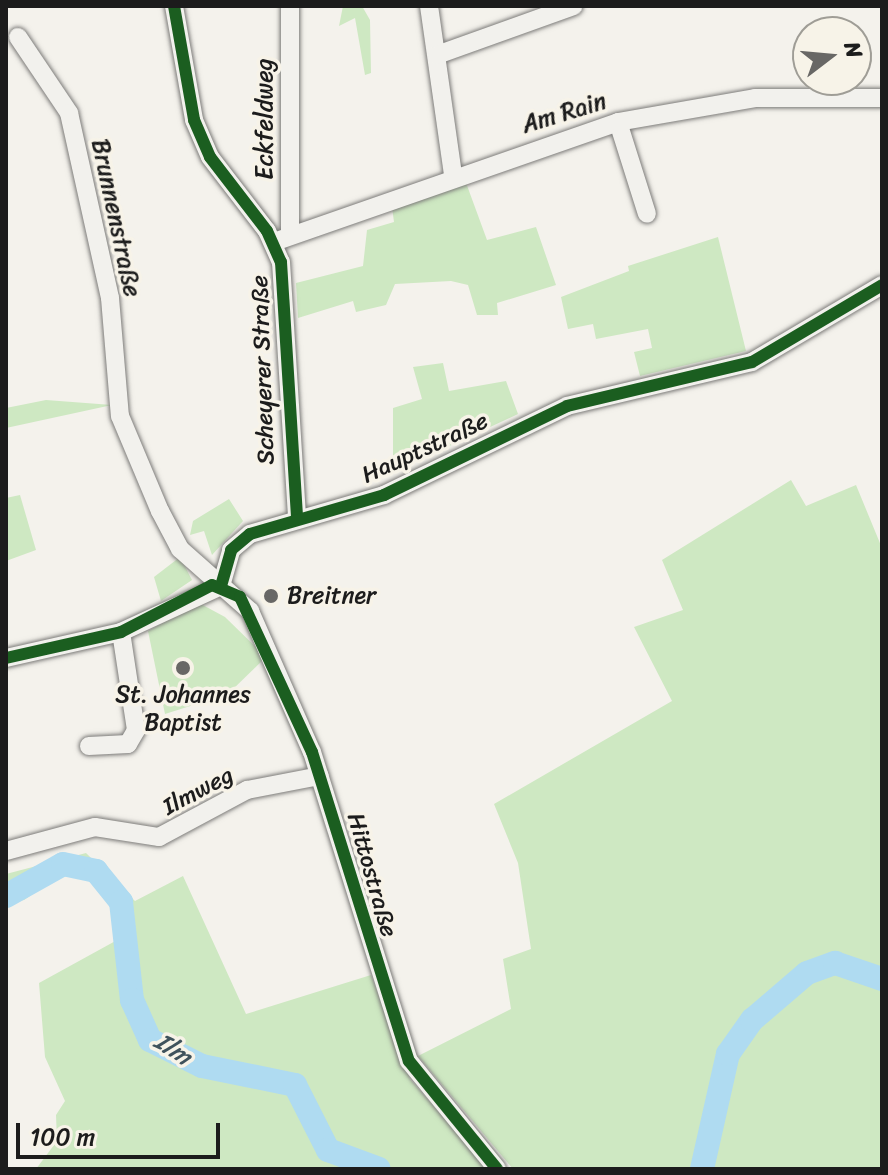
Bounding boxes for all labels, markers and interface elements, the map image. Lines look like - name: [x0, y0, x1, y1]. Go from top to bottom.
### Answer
- north arrow: [792, 16, 872, 96]
- text: N: [833, 37, 874, 63]
- street label: Eckfeldweg: [251, 58, 279, 180]
- street label: Am Rain: [518, 87, 610, 139]
- street label: Brunnenstraße: [85, 136, 147, 300]
- street label: Scheyerer Straße: [245, 274, 281, 466]
- street label: Hauptstraße: [357, 406, 493, 490]
- place label: Breitner: [287, 582, 376, 610]
- marker: Breitner: [262, 587, 280, 605]
- marker: St. Johannes Baptist: [174, 659, 192, 677]
- place label: St. Johannes Baptist: [115, 681, 251, 737]
- street label: Ilmweg: [158, 760, 238, 822]
- street label: Hittostraße: [341, 810, 403, 940]
- water label: Ilm: [149, 1026, 197, 1072]
- scale bar: [20, 1107, 224, 1157]
- text: 100 m: [30, 1116, 95, 1158]

